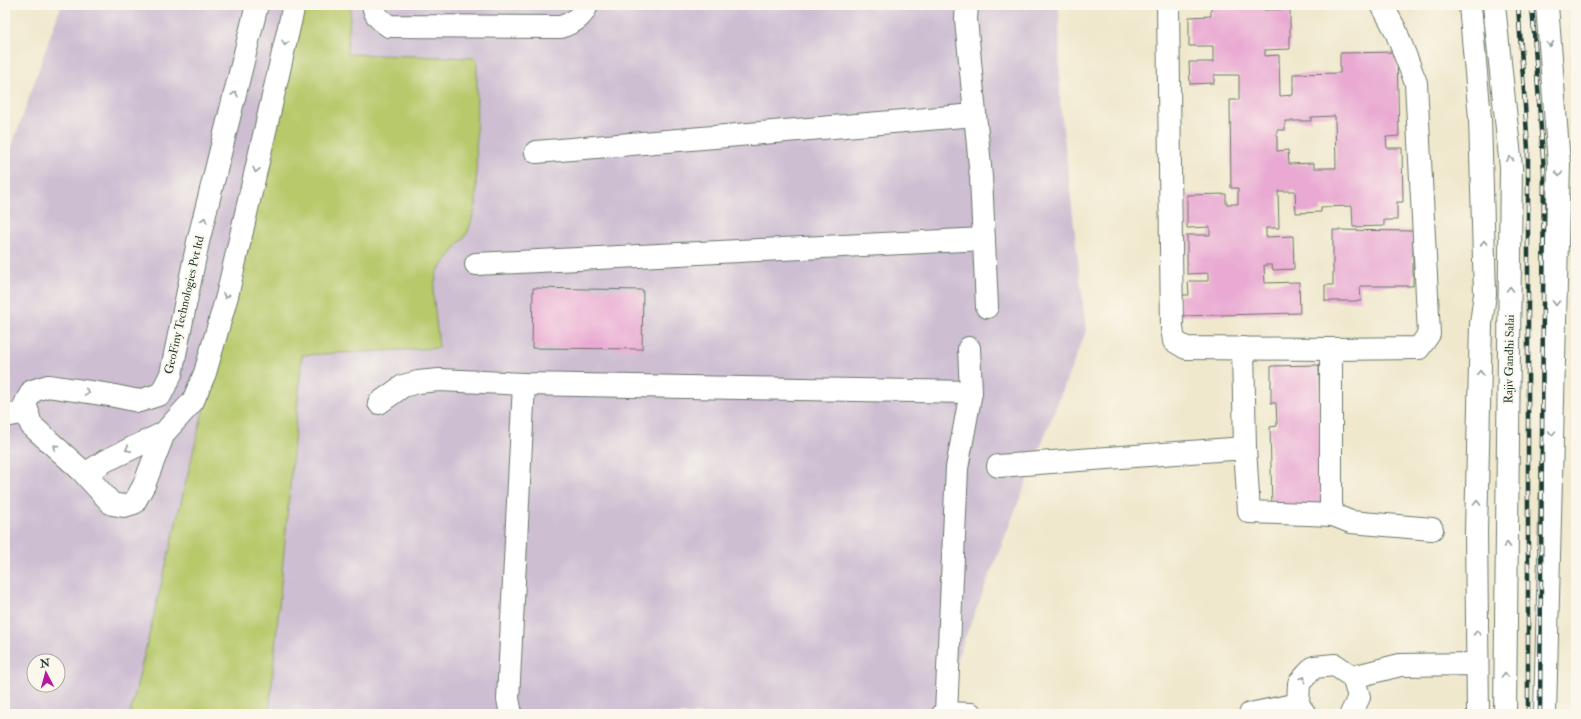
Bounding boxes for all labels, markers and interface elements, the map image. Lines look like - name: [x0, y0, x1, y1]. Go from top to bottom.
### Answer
- one-way arrow: [282, 40, 290, 46]
- one-way arrow: [1545, 41, 1554, 47]
- one-way arrow: [230, 91, 239, 98]
- one-way arrow: [1506, 156, 1515, 162]
- one-way arrow: [252, 166, 260, 173]
- one-way arrow: [1555, 171, 1563, 177]
- one-way arrow: [199, 217, 207, 224]
- street label: GeoFiny Technologies Pvt ltd: [161, 234, 208, 376]
- one-way arrow: [1480, 240, 1488, 246]
- one-way arrow: [1506, 286, 1514, 292]
- one-way arrow: [223, 293, 231, 299]
- one-way arrow: [1552, 300, 1560, 306]
- street label: Rajiv Gandhi Salai: [1501, 314, 1518, 404]
- one-way arrow: [1475, 370, 1484, 376]
- one-way arrow: [84, 387, 90, 396]
- one-way arrow: [1548, 430, 1556, 436]
- one-way arrow: [125, 444, 132, 452]
- one-way arrow: [53, 445, 61, 452]
- one-way arrow: [1472, 500, 1481, 506]
- one-way arrow: [1503, 542, 1511, 548]
- one-way arrow: [1473, 630, 1481, 636]
- north arrow: [26, 653, 66, 693]
- text: N: [38, 656, 52, 671]
- one-way arrow: [1501, 672, 1509, 678]
- one-way arrow: [1298, 677, 1305, 684]

